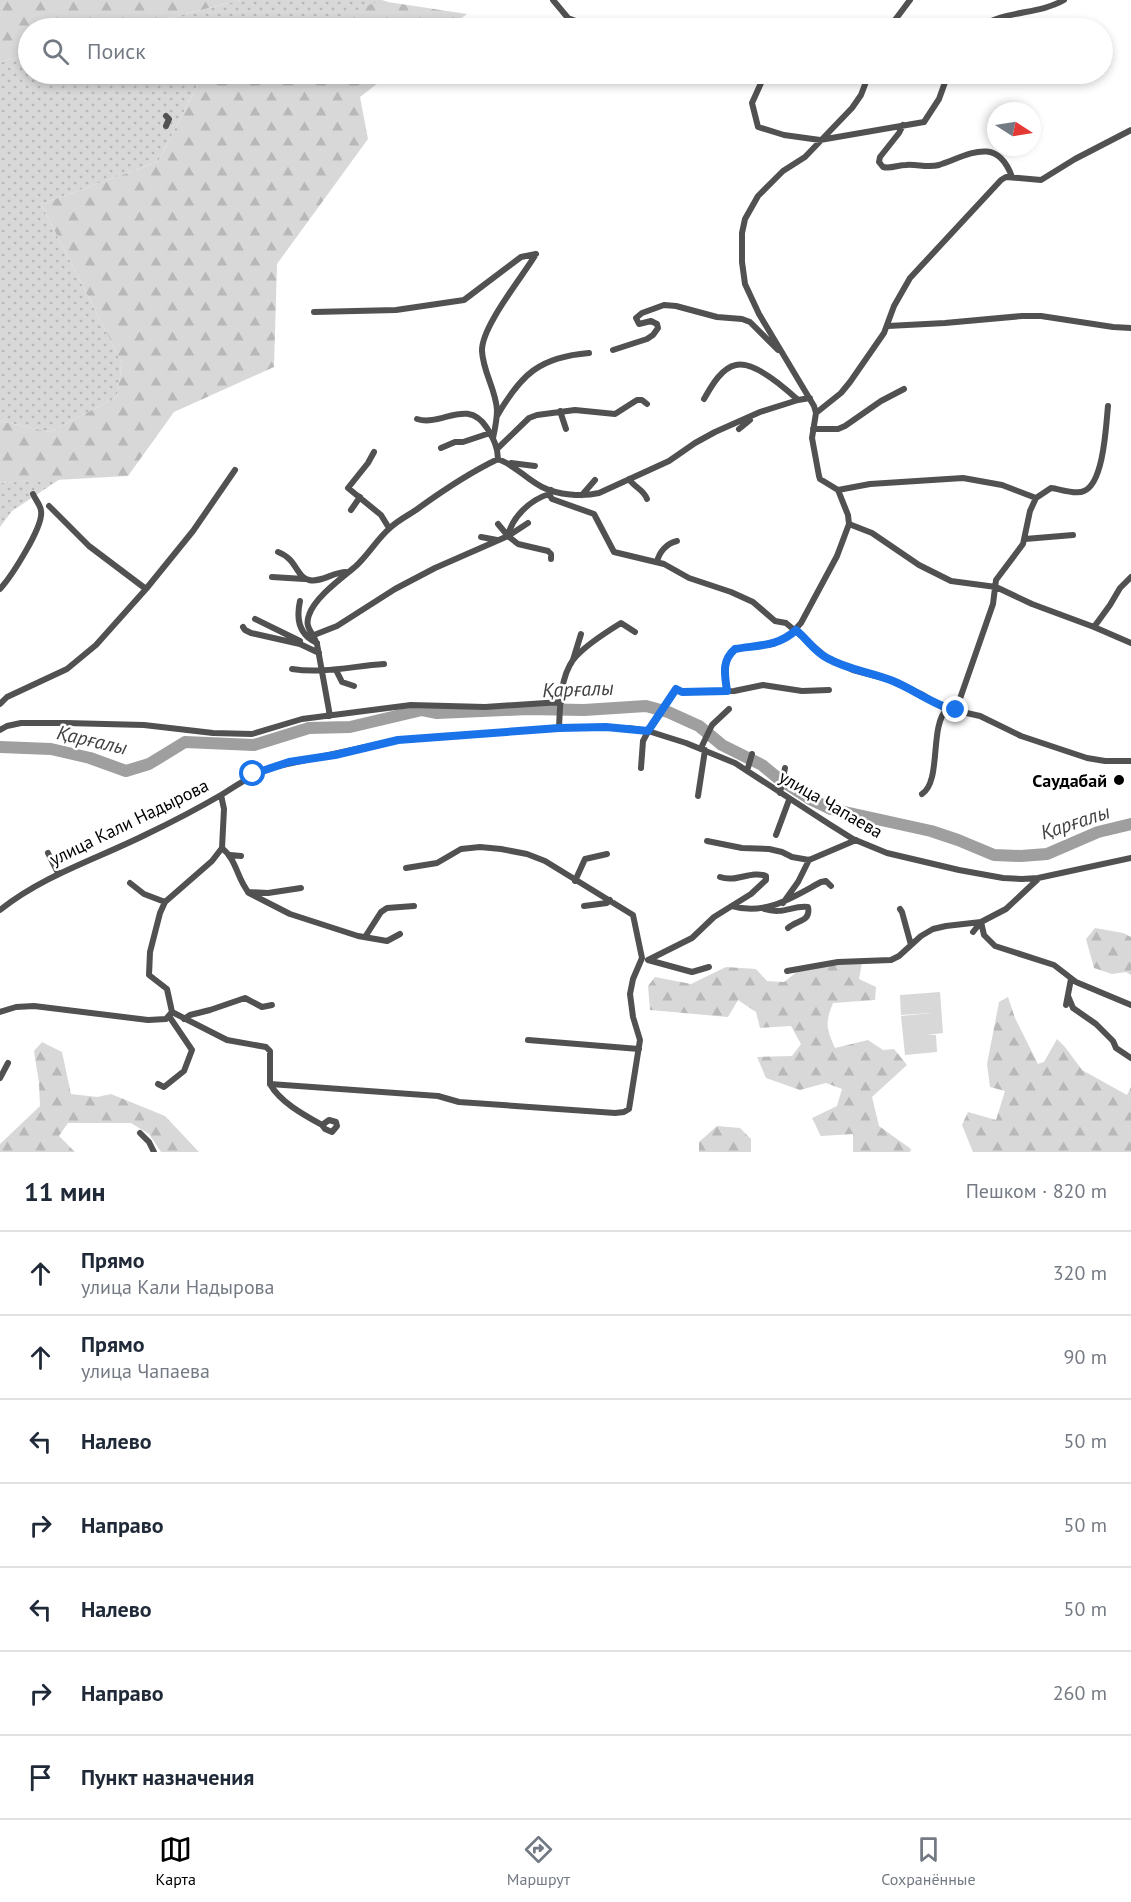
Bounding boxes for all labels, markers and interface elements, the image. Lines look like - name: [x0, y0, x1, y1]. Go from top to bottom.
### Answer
- search box: [18, 18, 1113, 84]
- icon: search: [39, 35, 72, 68]
- text: Поиск: [87, 37, 146, 65]
- north arrow: [987, 102, 1041, 156]
- water label: Қарғалы: [542, 675, 614, 703]
- route end: [942, 696, 968, 722]
- water label: Қарғалы: [54, 719, 130, 761]
- route start: [239, 760, 265, 786]
- street label: улица Чапаева: [775, 765, 887, 843]
- place label: Саудабай: [1032, 769, 1107, 792]
- street label: улица Кали Надырова: [46, 773, 212, 871]
- marker: Саудабай: [1112, 773, 1126, 787]
- water label: Қарғалы: [1037, 799, 1113, 845]
- text: 11 мин: [24, 1175, 106, 1208]
- text: Пешком · 820 m: [966, 1178, 1107, 1204]
- text: Прямо: [81, 1246, 144, 1274]
- icon: ahead: [24, 1257, 57, 1290]
- text: 320 m: [1053, 1260, 1107, 1286]
- text: улица Кали Надырова: [81, 1274, 275, 1300]
- text: Прямо: [81, 1330, 144, 1358]
- icon: ahead: [24, 1341, 57, 1374]
- text: 90 m: [1064, 1344, 1107, 1370]
- text: улица Чапаева: [81, 1358, 210, 1384]
- icon: left: [24, 1425, 57, 1458]
- text: Налево: [81, 1427, 152, 1455]
- text: 50 m: [1064, 1428, 1107, 1454]
- icon: right: [24, 1509, 57, 1542]
- text: Направо: [81, 1511, 164, 1539]
- text: 50 m: [1064, 1512, 1107, 1538]
- icon: left: [24, 1593, 57, 1626]
- text: Налево: [81, 1595, 152, 1623]
- text: 50 m: [1064, 1596, 1107, 1622]
- icon: right: [24, 1677, 57, 1710]
- text: Направо: [81, 1679, 164, 1707]
- text: 260 m: [1053, 1680, 1107, 1706]
- icon: arrive: [24, 1761, 57, 1794]
- text: Пункт назначения: [81, 1763, 254, 1791]
- tab: Карта: [155, 1833, 196, 1889]
- tab: Маршрут: [507, 1833, 570, 1889]
- tab: Сохранённые: [881, 1833, 976, 1889]

